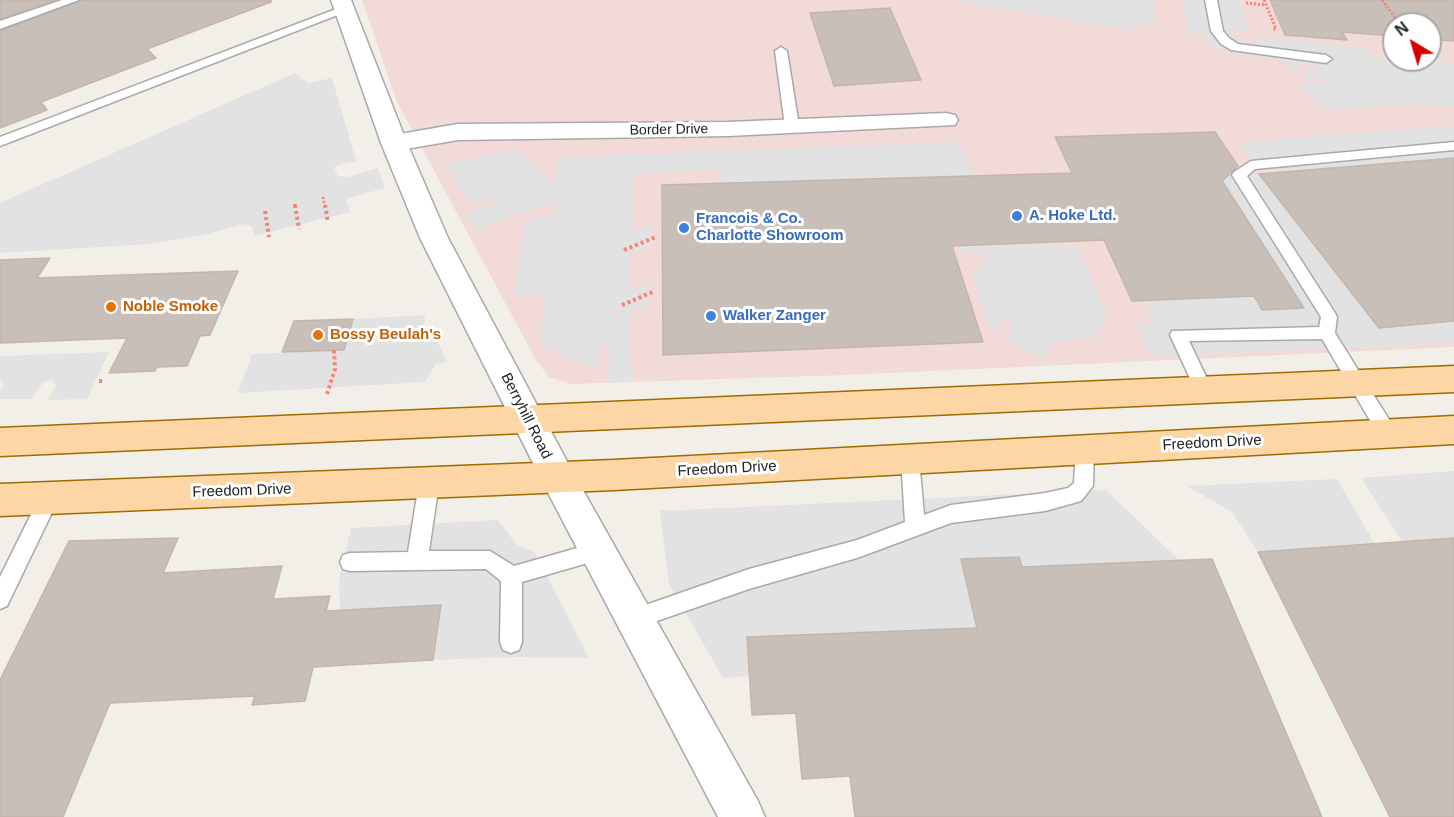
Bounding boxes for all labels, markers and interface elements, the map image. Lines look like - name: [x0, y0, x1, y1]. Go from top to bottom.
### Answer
- north arrow: [1382, 12, 1442, 72]
- text: N: [1392, 19, 1412, 39]
- street label: Border Drive: [630, 121, 708, 139]
- place label: A. Hoke Ltd.: [1029, 207, 1117, 225]
- marker: A. Hoke Ltd.: [1010, 209, 1024, 223]
- place label: Francois & Co. Charlotte Showroom: [696, 210, 844, 245]
- marker: Francois & Co. Charlotte Showroom: [677, 221, 691, 235]
- place label: Noble Smoke: [123, 298, 218, 316]
- marker: Noble Smoke: [104, 300, 118, 314]
- place label: Walker Zanger: [723, 307, 826, 325]
- marker: Walker Zanger: [704, 309, 718, 323]
- place label: Bossy Beulah's: [330, 326, 441, 344]
- marker: Bossy Beulah's: [311, 328, 325, 342]
- street label: Berryhill Road: [497, 370, 555, 462]
- street label: Freedom Drive: [1162, 431, 1262, 455]
- street label: Freedom Drive: [677, 457, 777, 481]
- street label: Freedom Drive: [192, 480, 292, 502]

